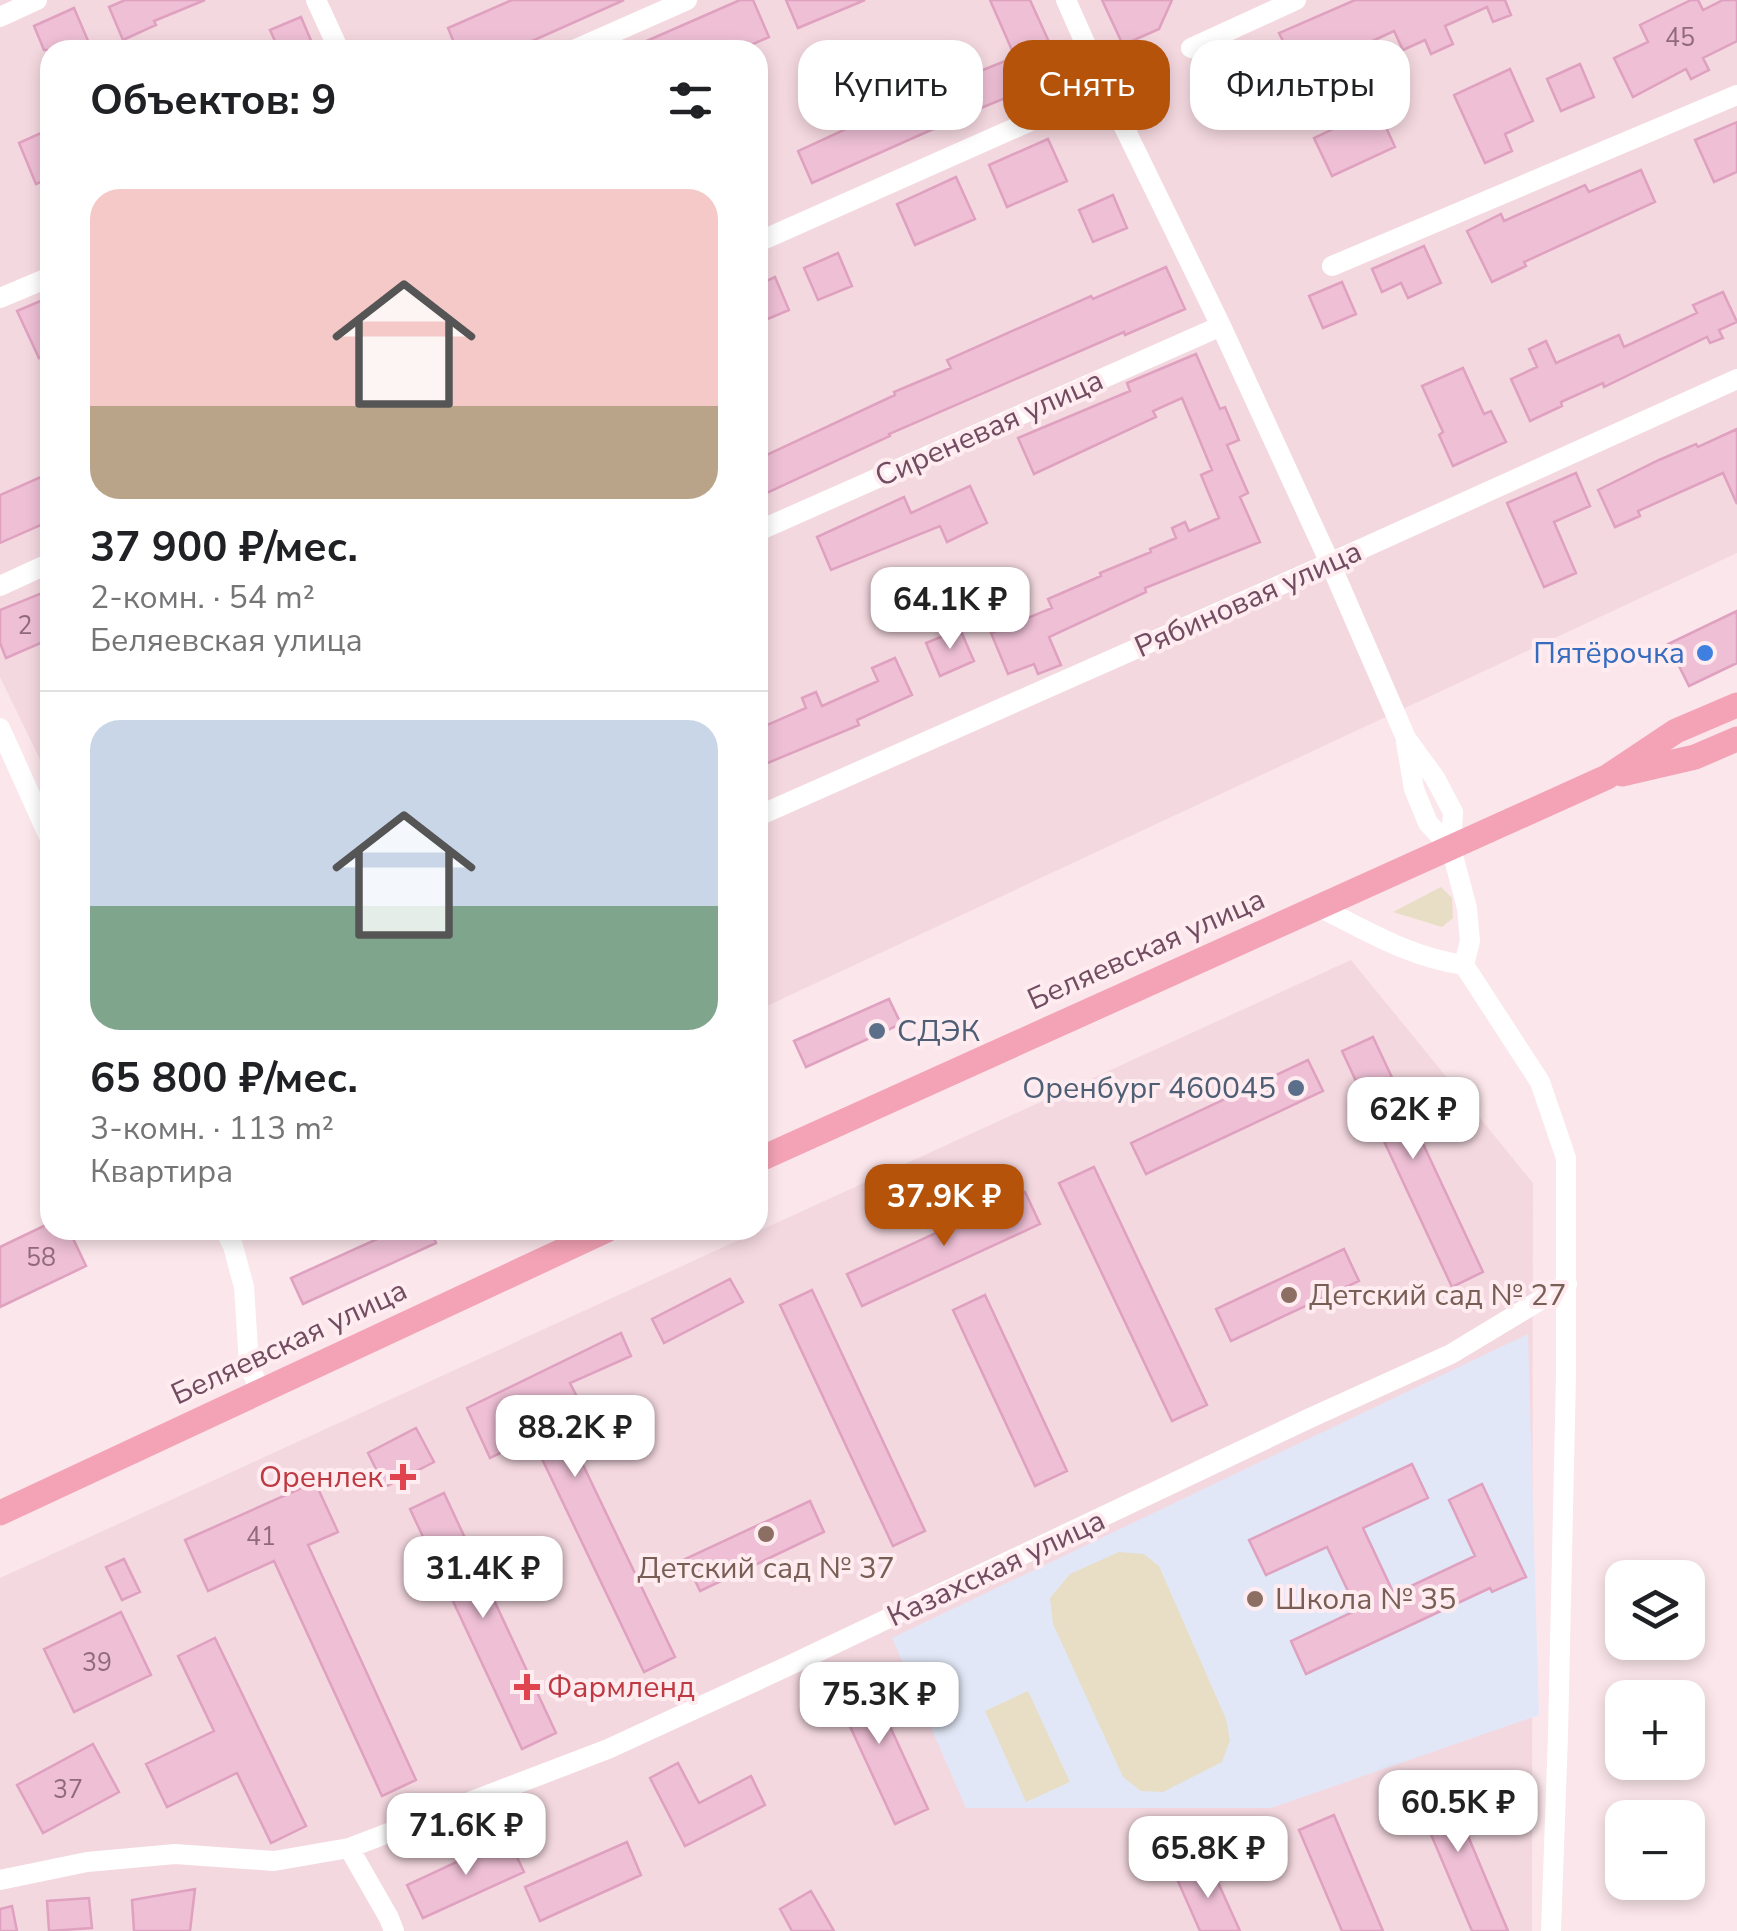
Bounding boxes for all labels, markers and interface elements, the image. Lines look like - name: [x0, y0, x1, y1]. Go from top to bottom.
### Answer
- house number: 45: [1665, 21, 1695, 55]
- chip: Купить: [798, 40, 983, 130]
- chip: Снять: [1003, 40, 1170, 130]
- chip: Фильтры: [1190, 40, 1410, 130]
- text: Объектов: 9: [90, 72, 336, 129]
- icon: filters: [663, 73, 718, 128]
- icon: home: [314, 254, 494, 434]
- street label: Сиреневая улица: [869, 360, 1110, 497]
- text: 37 900 ₽/мес.: [90, 519, 358, 576]
- street label: Рябиновая улица: [1128, 531, 1368, 668]
- pin: 64.1K ₽: [858, 567, 1042, 652]
- text: 2-комн. · 54 m²: [90, 576, 315, 619]
- text: 64.1K ₽: [893, 578, 1007, 621]
- house number: 2: [17, 609, 33, 643]
- text: Беляевская улица: [90, 619, 363, 662]
- place label: Пятёрочка: [1533, 633, 1685, 674]
- marker: Пятёрочка: [1694, 642, 1716, 664]
- icon: home: [314, 785, 494, 965]
- street label: Беляевская улица: [1021, 879, 1271, 1020]
- place label: СДЭК: [897, 1011, 980, 1052]
- marker: СДЭК: [866, 1020, 888, 1042]
- text: 65 800 ₽/мес.: [90, 1050, 358, 1107]
- place label: Оренбург 460045: [1022, 1068, 1276, 1109]
- marker: Оренбург 460045: [1285, 1077, 1307, 1099]
- pin: 62K ₽: [1343, 1077, 1483, 1162]
- text: 62K ₽: [1369, 1088, 1457, 1131]
- text: 3-комн. · 113 m²: [90, 1107, 334, 1150]
- text: Квартира: [90, 1150, 233, 1193]
- pin: 37.9K ₽: [852, 1164, 1036, 1249]
- text: 37.9K ₽: [887, 1175, 1001, 1218]
- house number: 58: [26, 1241, 56, 1275]
- street label: Беляевская улица: [165, 1270, 414, 1415]
- place label: Детский сад № 27: [1309, 1275, 1567, 1316]
- marker: Детский сад № 27: [1278, 1284, 1300, 1306]
- pin: 88.2K ₽: [483, 1395, 667, 1480]
- text: 88.2K ₽: [518, 1406, 632, 1449]
- place label: Оренлек: [259, 1457, 383, 1498]
- marker: Оренлек: [392, 1466, 414, 1488]
- street label: Казахская улица: [881, 1500, 1112, 1637]
- house number: 41: [246, 1520, 276, 1554]
- marker: Детский сад № 37: [755, 1523, 777, 1545]
- pin: 31.4K ₽: [391, 1536, 575, 1621]
- text: 31.4K ₽: [426, 1547, 540, 1590]
- place label: Детский сад № 37: [637, 1548, 895, 1589]
- map controls: [1605, 1560, 1705, 1900]
- button: layers: [1605, 1560, 1705, 1660]
- place label: Школа № 35: [1275, 1579, 1456, 1620]
- marker: Школа № 35: [1244, 1588, 1266, 1610]
- house number: 39: [82, 1646, 112, 1680]
- pin: 75.3K ₽: [787, 1662, 971, 1747]
- place label: Фармленд: [547, 1667, 695, 1708]
- text: 75.3K ₽: [822, 1673, 936, 1716]
- marker: Фармленд: [516, 1676, 538, 1698]
- button: +: [1605, 1680, 1705, 1780]
- pin: 60.5K ₽: [1366, 1770, 1550, 1855]
- house number: 37: [53, 1773, 83, 1807]
- text: 60.5K ₽: [1401, 1781, 1515, 1824]
- pin: 71.6K ₽: [374, 1793, 558, 1878]
- button: −: [1605, 1800, 1705, 1900]
- text: 71.6K ₽: [409, 1804, 523, 1847]
- pin: 65.8K ₽: [1116, 1816, 1300, 1901]
- text: 65.8K ₽: [1151, 1827, 1265, 1870]

